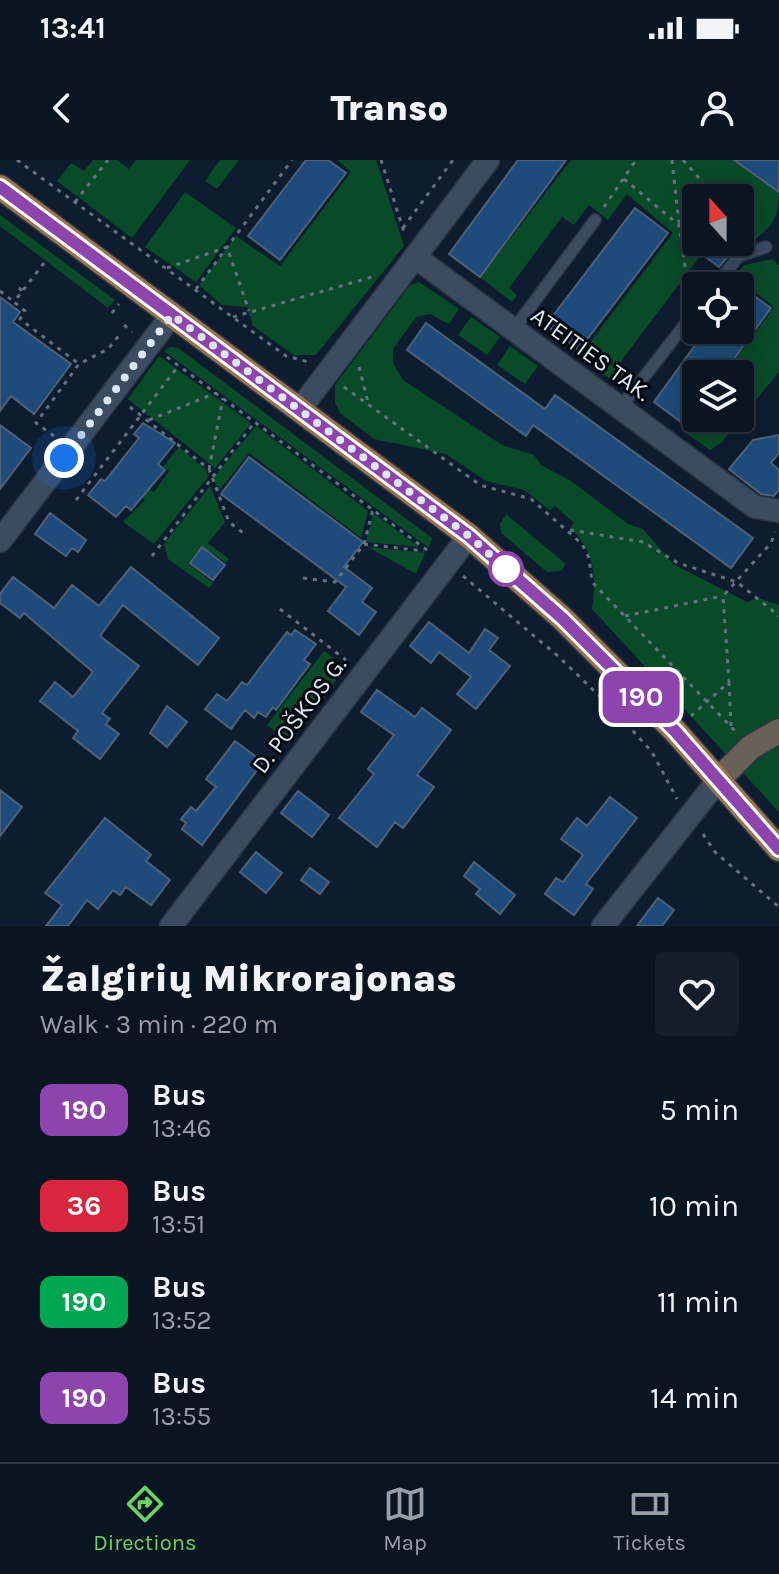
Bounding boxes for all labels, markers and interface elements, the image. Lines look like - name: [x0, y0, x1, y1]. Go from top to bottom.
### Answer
- text: 13:41: [40, 10, 106, 46]
- icon: back: [40, 86, 84, 130]
- icon: person: [695, 86, 739, 130]
- text: Transo: [331, 87, 448, 129]
- north arrow: [682, 184, 754, 256]
- map controls: [682, 184, 754, 432]
- button: locate: [682, 272, 754, 344]
- street label: ATEITIES TAK.: [526, 301, 656, 407]
- button: layers: [682, 360, 754, 432]
- your location: [44, 438, 84, 478]
- unlabelled marker: [489, 552, 523, 586]
- street label: D. POŠKOS G.: [245, 650, 352, 779]
- line badge: 190: [595, 671, 687, 723]
- text: 190: [619, 680, 663, 713]
- button: heart: [655, 952, 739, 1036]
- text: Žalgirių Mikrorajonas: [40, 956, 457, 1001]
- text: Walk · 3 min · 220 m: [40, 1009, 278, 1040]
- text: Bus: [152, 1077, 206, 1113]
- text: 5 min: [660, 1092, 739, 1128]
- text: 190: [62, 1093, 106, 1126]
- text: 13:46: [152, 1113, 211, 1144]
- text: Bus: [152, 1173, 206, 1209]
- text: 10 min: [649, 1188, 739, 1224]
- text: 36: [67, 1189, 101, 1222]
- text: 13:51: [152, 1209, 205, 1240]
- text: Bus: [152, 1269, 206, 1305]
- text: 11 min: [657, 1284, 739, 1320]
- text: 190: [62, 1285, 106, 1318]
- text: 13:52: [152, 1305, 212, 1336]
- text: Bus: [152, 1365, 206, 1401]
- text: 14 min: [650, 1380, 739, 1416]
- text: 190: [62, 1381, 106, 1414]
- text: 13:55: [152, 1401, 211, 1432]
- tab: Directions: [93, 1482, 197, 1556]
- tab: Map: [383, 1482, 427, 1556]
- tab: Tickets: [613, 1482, 686, 1556]

